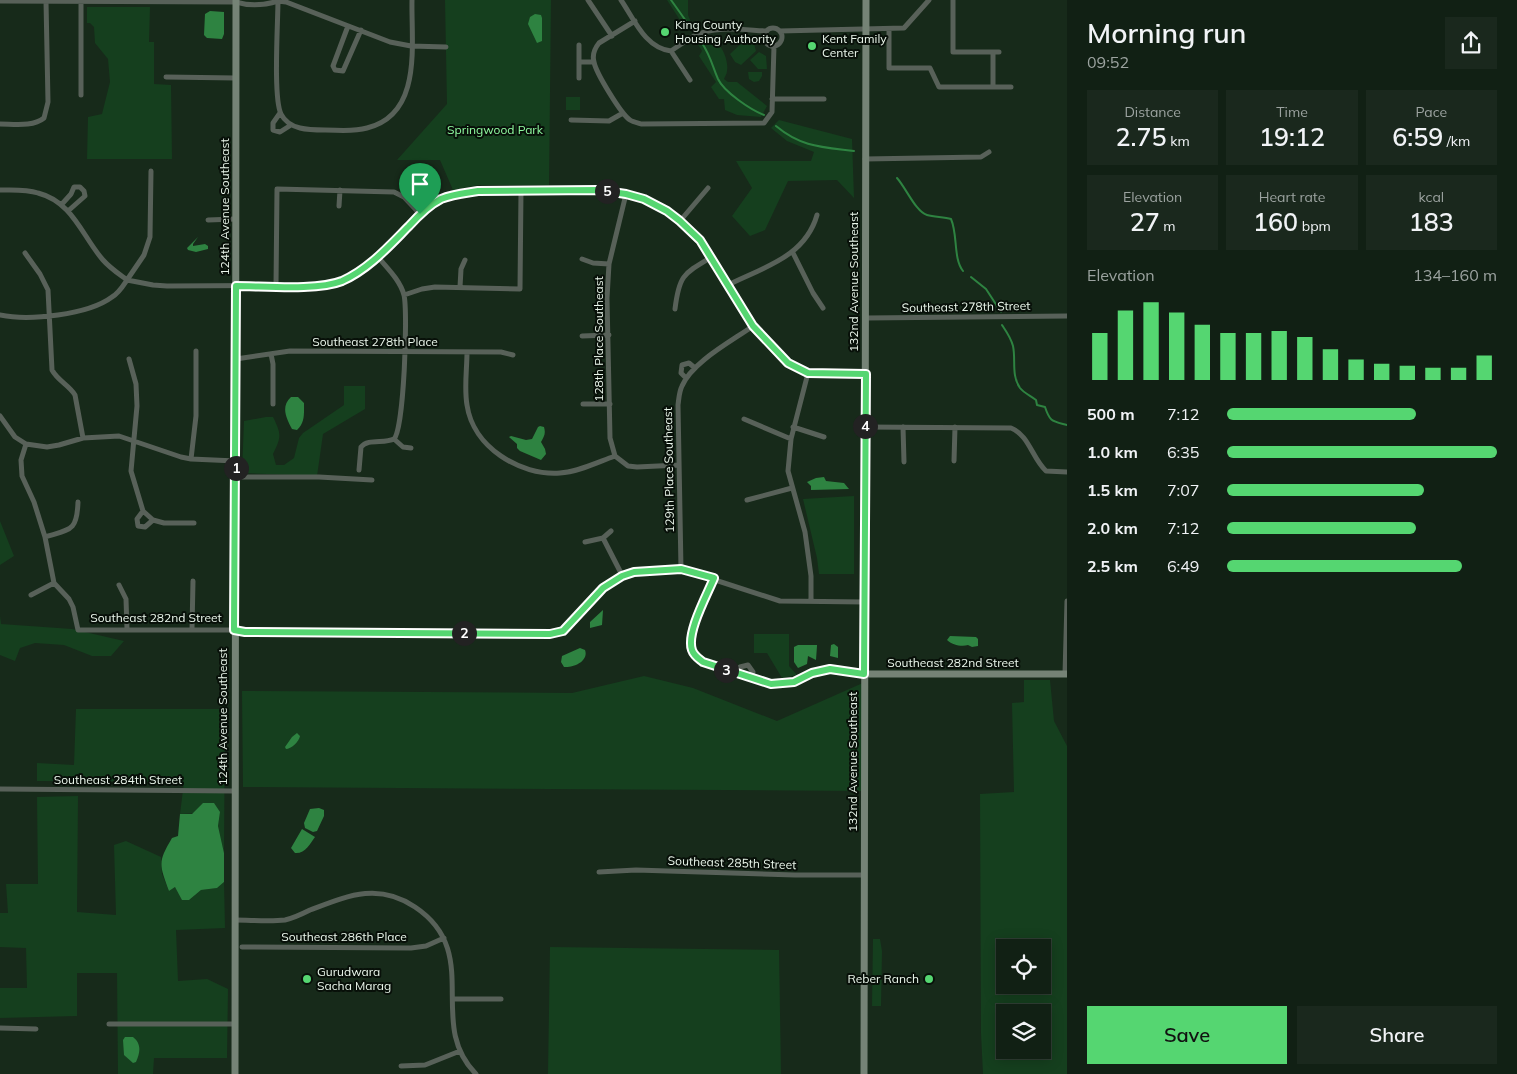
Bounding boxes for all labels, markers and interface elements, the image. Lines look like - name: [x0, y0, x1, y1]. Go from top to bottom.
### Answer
- text: Morning run: [1087, 15, 1246, 50]
- place label: King County Housing Authority: [675, 17, 776, 46]
- button: share: [1445, 17, 1497, 69]
- marker: King County Housing Authority: [659, 26, 671, 38]
- place label: Kent Family Center: [822, 31, 887, 60]
- marker: Kent Family Center: [806, 40, 818, 52]
- text: 09:52: [1087, 52, 1129, 72]
- text: Distance: [1124, 103, 1181, 121]
- text: Time: [1276, 103, 1308, 121]
- text: Pace: [1416, 103, 1447, 121]
- text: 2.75: [1116, 121, 1167, 152]
- text: 19:12: [1259, 121, 1325, 152]
- text: 6:59: [1392, 121, 1443, 152]
- park label: Springwood Park: [447, 122, 544, 137]
- text: km: [1167, 132, 1190, 150]
- text: /km: [1443, 132, 1470, 150]
- street label: 124th Avenue Southeast: [217, 138, 232, 276]
- pin: [399, 163, 441, 214]
- icon: arrive: [406, 170, 434, 198]
- pin: 5: [594, 178, 620, 204]
- text: 5: [603, 182, 612, 200]
- text: Elevation: [1123, 188, 1182, 206]
- text: Heart rate: [1259, 188, 1325, 206]
- text: kcal: [1419, 188, 1444, 206]
- text: 27: [1130, 206, 1160, 237]
- text: 160: [1253, 206, 1298, 237]
- text: 183: [1409, 206, 1454, 237]
- street label: 132nd Avenue Southeast: [846, 212, 861, 352]
- text: m: [1160, 217, 1176, 235]
- text: bpm: [1298, 217, 1331, 235]
- text: Elevation: [1087, 265, 1155, 285]
- text: 134–160 m: [1413, 265, 1497, 285]
- street label: 128th Place Southeast: [591, 276, 606, 402]
- street label: Southeast 278th Street: [902, 298, 1030, 315]
- street label: Southeast 278th Place: [312, 334, 438, 349]
- text: 500 m: [1087, 404, 1135, 424]
- text: 7:12: [1167, 404, 1199, 424]
- street label: 129th Place Southeast: [660, 407, 677, 533]
- pin: 4: [852, 414, 878, 438]
- text: 4: [861, 417, 870, 435]
- text: 1.0 km: [1087, 442, 1138, 462]
- text: 6:35: [1167, 442, 1199, 462]
- pin: 1: [224, 456, 248, 480]
- text: 1: [232, 459, 241, 477]
- text: 1.5 km: [1087, 480, 1138, 500]
- text: 7:07: [1167, 480, 1199, 500]
- text: 2.0 km: [1087, 518, 1138, 538]
- text: 7:12: [1167, 518, 1199, 538]
- text: 2.5 km: [1087, 556, 1138, 576]
- text: 6:49: [1167, 556, 1199, 576]
- street label: Southeast 282nd Street: [90, 610, 222, 625]
- pin: 2: [452, 620, 476, 646]
- text: 2: [460, 624, 469, 642]
- street label: 124th Avenue Southeast: [215, 648, 230, 786]
- street label: Southeast 282nd Street: [887, 655, 1019, 670]
- pin: 3: [714, 658, 738, 682]
- text: 3: [722, 661, 731, 679]
- street label: 132nd Avenue Southeast: [845, 692, 860, 832]
- street label: Southeast 284th Street: [54, 772, 182, 787]
- street label: Southeast 285th Street: [667, 853, 797, 872]
- street label: Southeast 286th Place: [281, 929, 407, 944]
- map controls: [996, 939, 1051, 1059]
- button: locate: [996, 939, 1051, 994]
- place label: Gurudwara Sacha Marag: [317, 964, 391, 993]
- place label: Reber Ranch: [848, 971, 919, 986]
- marker: Gurudwara Sacha Marag: [301, 973, 313, 985]
- marker: Reber Ranch: [923, 973, 935, 985]
- button: layers: [996, 1004, 1051, 1059]
- button: Save: [1087, 1006, 1287, 1064]
- button: Share: [1297, 1006, 1497, 1064]

